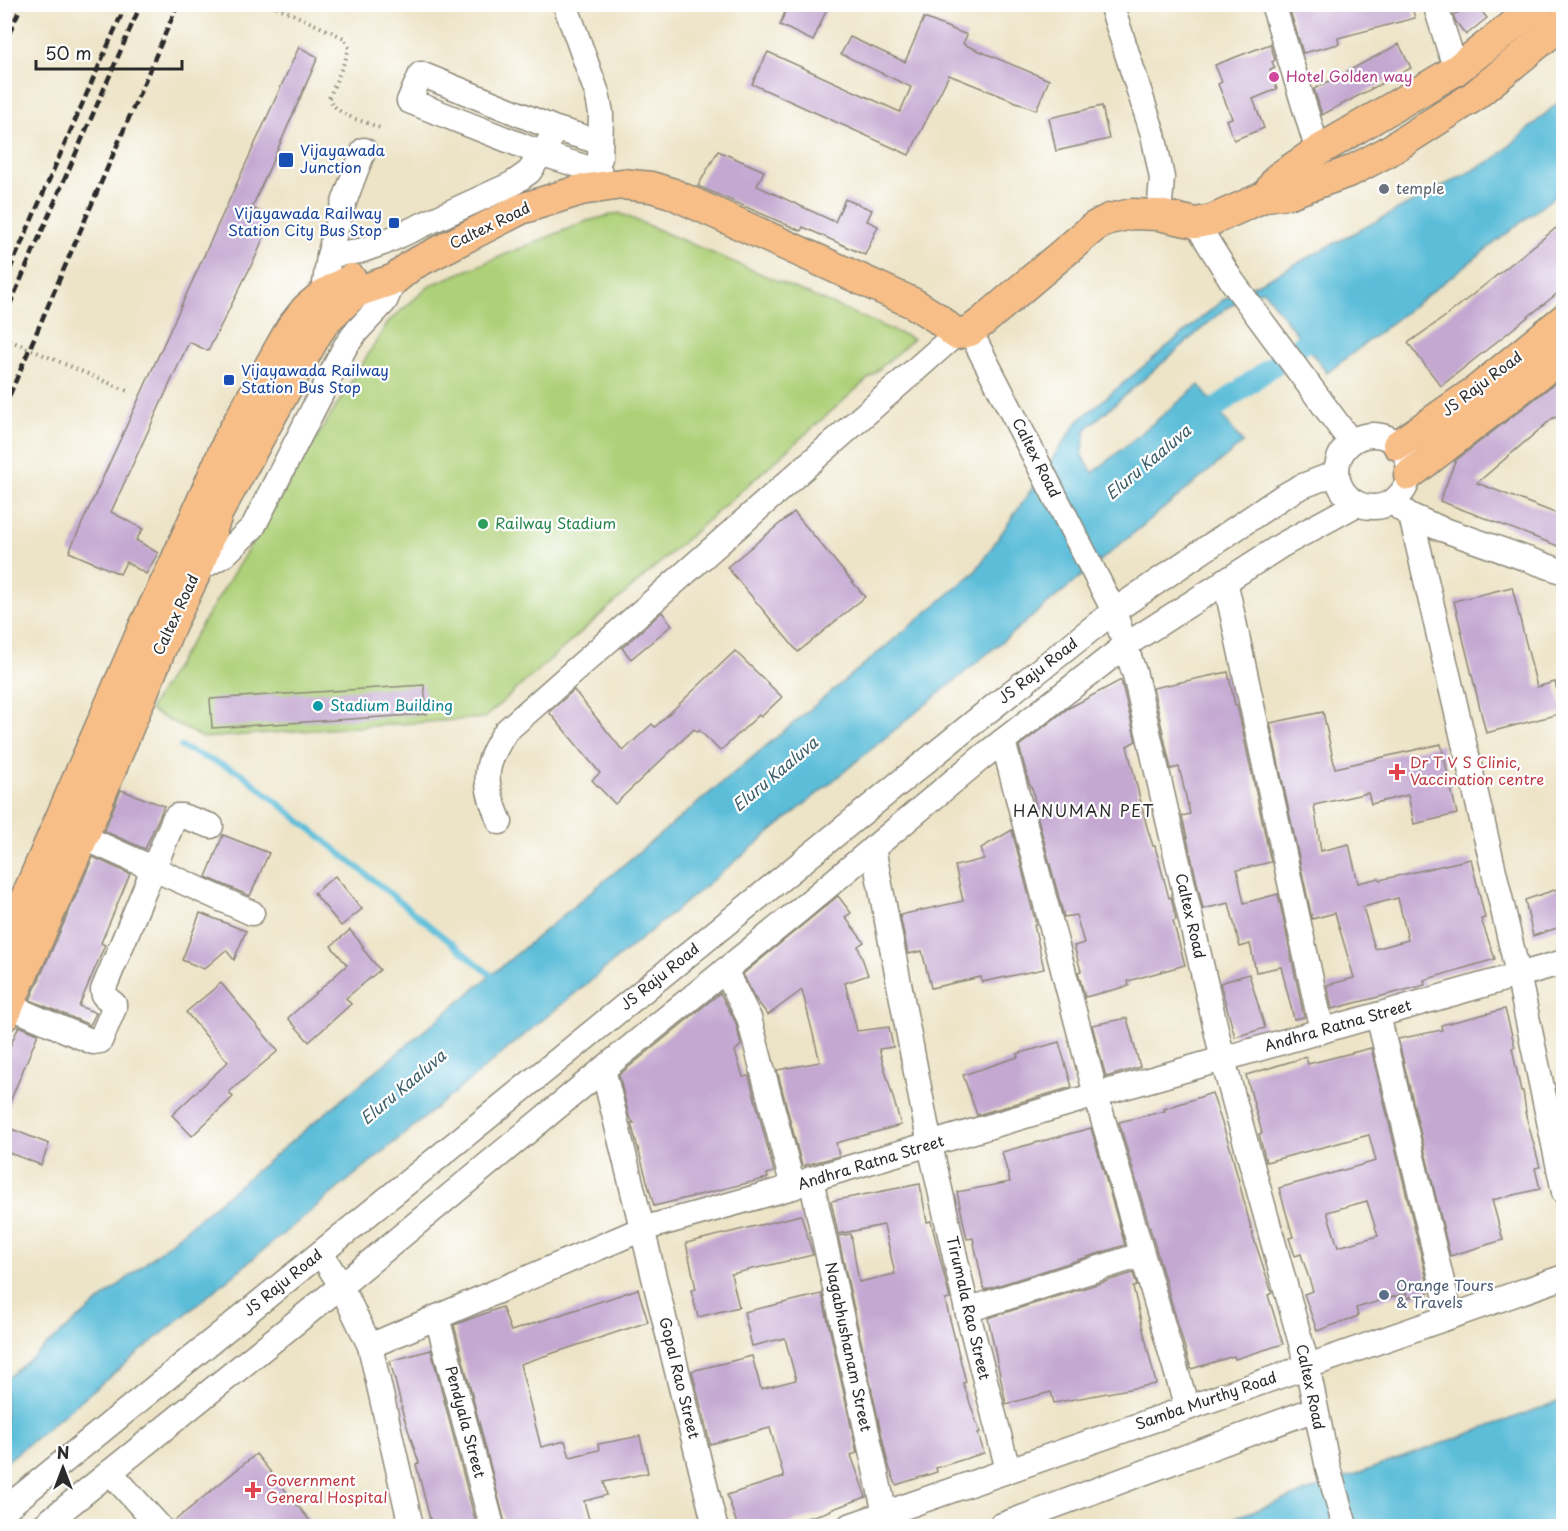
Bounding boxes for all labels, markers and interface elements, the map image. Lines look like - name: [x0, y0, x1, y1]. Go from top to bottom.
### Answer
- scale bar: [36, 33, 182, 71]
- text: 50 m: [45, 39, 92, 66]
- place label: Hotel Golden way: [1286, 64, 1412, 87]
- marker: Hotel Golden way: [1267, 70, 1281, 84]
- place label: Vijayawada Junction: [300, 138, 386, 178]
- marker: Vijayawada Junction: [277, 151, 295, 169]
- place label: temple: [1396, 176, 1445, 199]
- marker: temple: [1377, 182, 1391, 196]
- street label: Caltex Road: [445, 195, 534, 254]
- place label: Vijayawada Railway Station City Bus Stop: [228, 201, 382, 241]
- marker: Vijayawada Railway Station City Bus Stop: [387, 216, 401, 230]
- street label: JS Raju Road: [1436, 345, 1526, 421]
- place label: Vijayawada Railway Station Bus Stop: [241, 358, 389, 398]
- marker: Vijayawada Railway Station Bus Stop: [222, 373, 236, 387]
- street label: Caltex Road: [1007, 413, 1067, 501]
- water label: Eluru Kaaluva: [1099, 417, 1196, 504]
- place label: Railway Stadium: [495, 511, 616, 534]
- marker: Railway Stadium: [476, 517, 490, 531]
- street label: Caltex Road: [146, 570, 203, 659]
- street label: JS Raju Road: [992, 631, 1082, 708]
- place label: Stadium Building: [330, 693, 453, 716]
- marker: Stadium Building: [311, 699, 325, 713]
- water label: Eluru Kaaluva: [726, 729, 823, 816]
- place label: Dr T V S Clinic, Vaccination centre: [1410, 750, 1544, 790]
- marker: Dr T V S Clinic, Vaccination centre: [1388, 763, 1406, 781]
- district label: HANUMAN PET: [1013, 798, 1155, 822]
- street label: Caltex Road: [1170, 871, 1212, 961]
- street label: JS Raju Road: [615, 937, 704, 1015]
- street label: Andhra Ratna Street: [1261, 993, 1414, 1057]
- water label: Eluru Kaaluva: [354, 1042, 451, 1129]
- street label: Andhra Ratna Street: [795, 1128, 947, 1195]
- street label: Tirumala Rao Street: [942, 1233, 997, 1382]
- street label: JS Raju Road: [238, 1243, 327, 1321]
- street label: Nagabhushanam Street: [820, 1260, 879, 1434]
- place label: Orange Tours & Travels: [1396, 1273, 1494, 1313]
- marker: Orange Tours & Travels: [1377, 1288, 1391, 1302]
- street label: Gopal Rao Street: [654, 1314, 707, 1441]
- street label: Caltex Road: [1291, 1342, 1332, 1432]
- street label: Pendyala Street: [440, 1363, 492, 1480]
- street label: Samba Murthy Road: [1132, 1365, 1279, 1435]
- north arrow: [33, 1438, 93, 1498]
- text: N: [57, 1440, 69, 1464]
- place label: Government General Hospital: [266, 1468, 388, 1508]
- marker: Government General Hospital: [244, 1481, 262, 1499]

